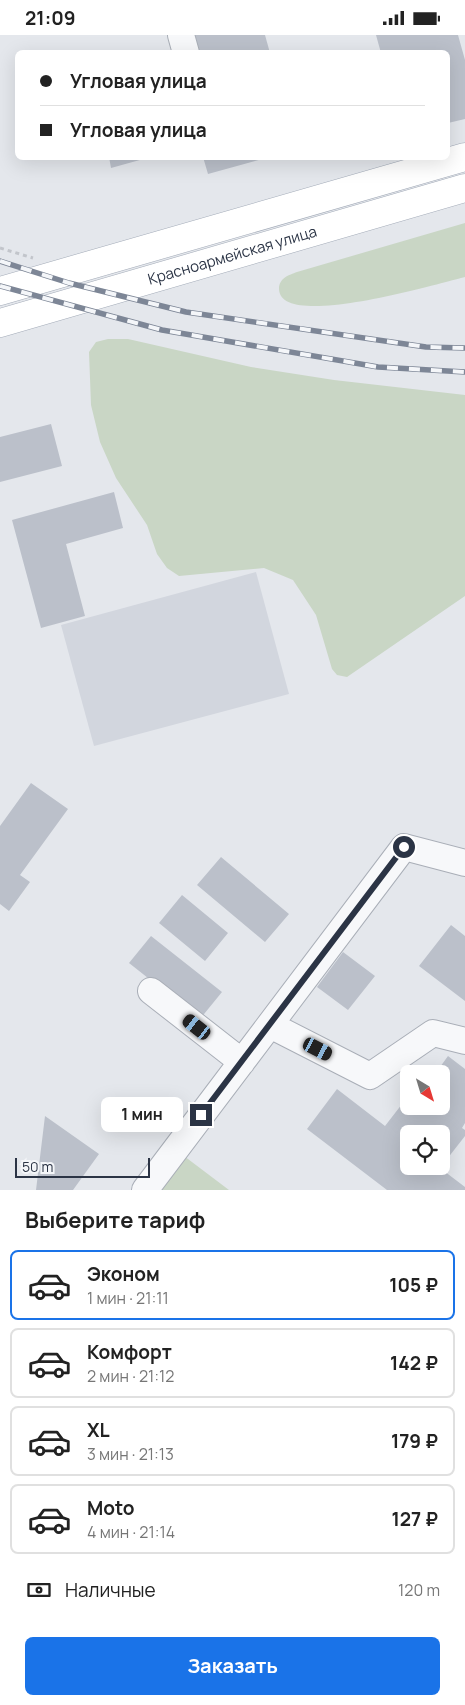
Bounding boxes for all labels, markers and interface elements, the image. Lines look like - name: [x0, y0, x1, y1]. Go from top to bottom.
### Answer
- text: 21:09: [25, 5, 75, 31]
- text: Угловая улица: [70, 68, 207, 94]
- text: Угловая улица: [70, 117, 207, 143]
- street label: Красноармейская улица: [145, 221, 319, 290]
- route start: [393, 836, 415, 858]
- car: [180, 1012, 213, 1042]
- car: [301, 1036, 334, 1062]
- north arrow: [400, 1065, 450, 1115]
- map controls: [400, 1065, 450, 1175]
- callout: 1 мин: [101, 1097, 184, 1133]
- text: 1 мин: [121, 1103, 163, 1125]
- route end: [190, 1104, 212, 1126]
- button: locate: [400, 1125, 450, 1175]
- scale bar: [15, 1155, 150, 1178]
- text: 50 m: [22, 1157, 53, 1176]
- text: Выберите тариф: [25, 1205, 205, 1235]
- text: Эконом: [87, 1261, 160, 1287]
- icon: car: [27, 1263, 72, 1308]
- text: 105 ₽: [389, 1272, 438, 1298]
- text: 1 мин · 21:11: [87, 1287, 169, 1309]
- text: Комфорт: [87, 1339, 172, 1365]
- icon: car: [27, 1341, 72, 1386]
- text: 142 ₽: [390, 1350, 438, 1376]
- text: 2 мин · 21:12: [87, 1365, 174, 1387]
- text: XL: [87, 1417, 110, 1443]
- icon: car: [27, 1419, 72, 1464]
- text: 179 ₽: [391, 1428, 438, 1454]
- text: 3 мин · 21:13: [87, 1443, 174, 1465]
- text: Moto: [87, 1495, 134, 1521]
- icon: car: [27, 1497, 72, 1542]
- text: 127 ₽: [391, 1506, 438, 1532]
- text: 4 мин · 21:14: [87, 1521, 175, 1543]
- icon: cash: [25, 1576, 53, 1604]
- text: Наличные: [65, 1577, 156, 1603]
- text: 120 m: [398, 1579, 440, 1601]
- button: Заказать: [25, 1637, 440, 1695]

